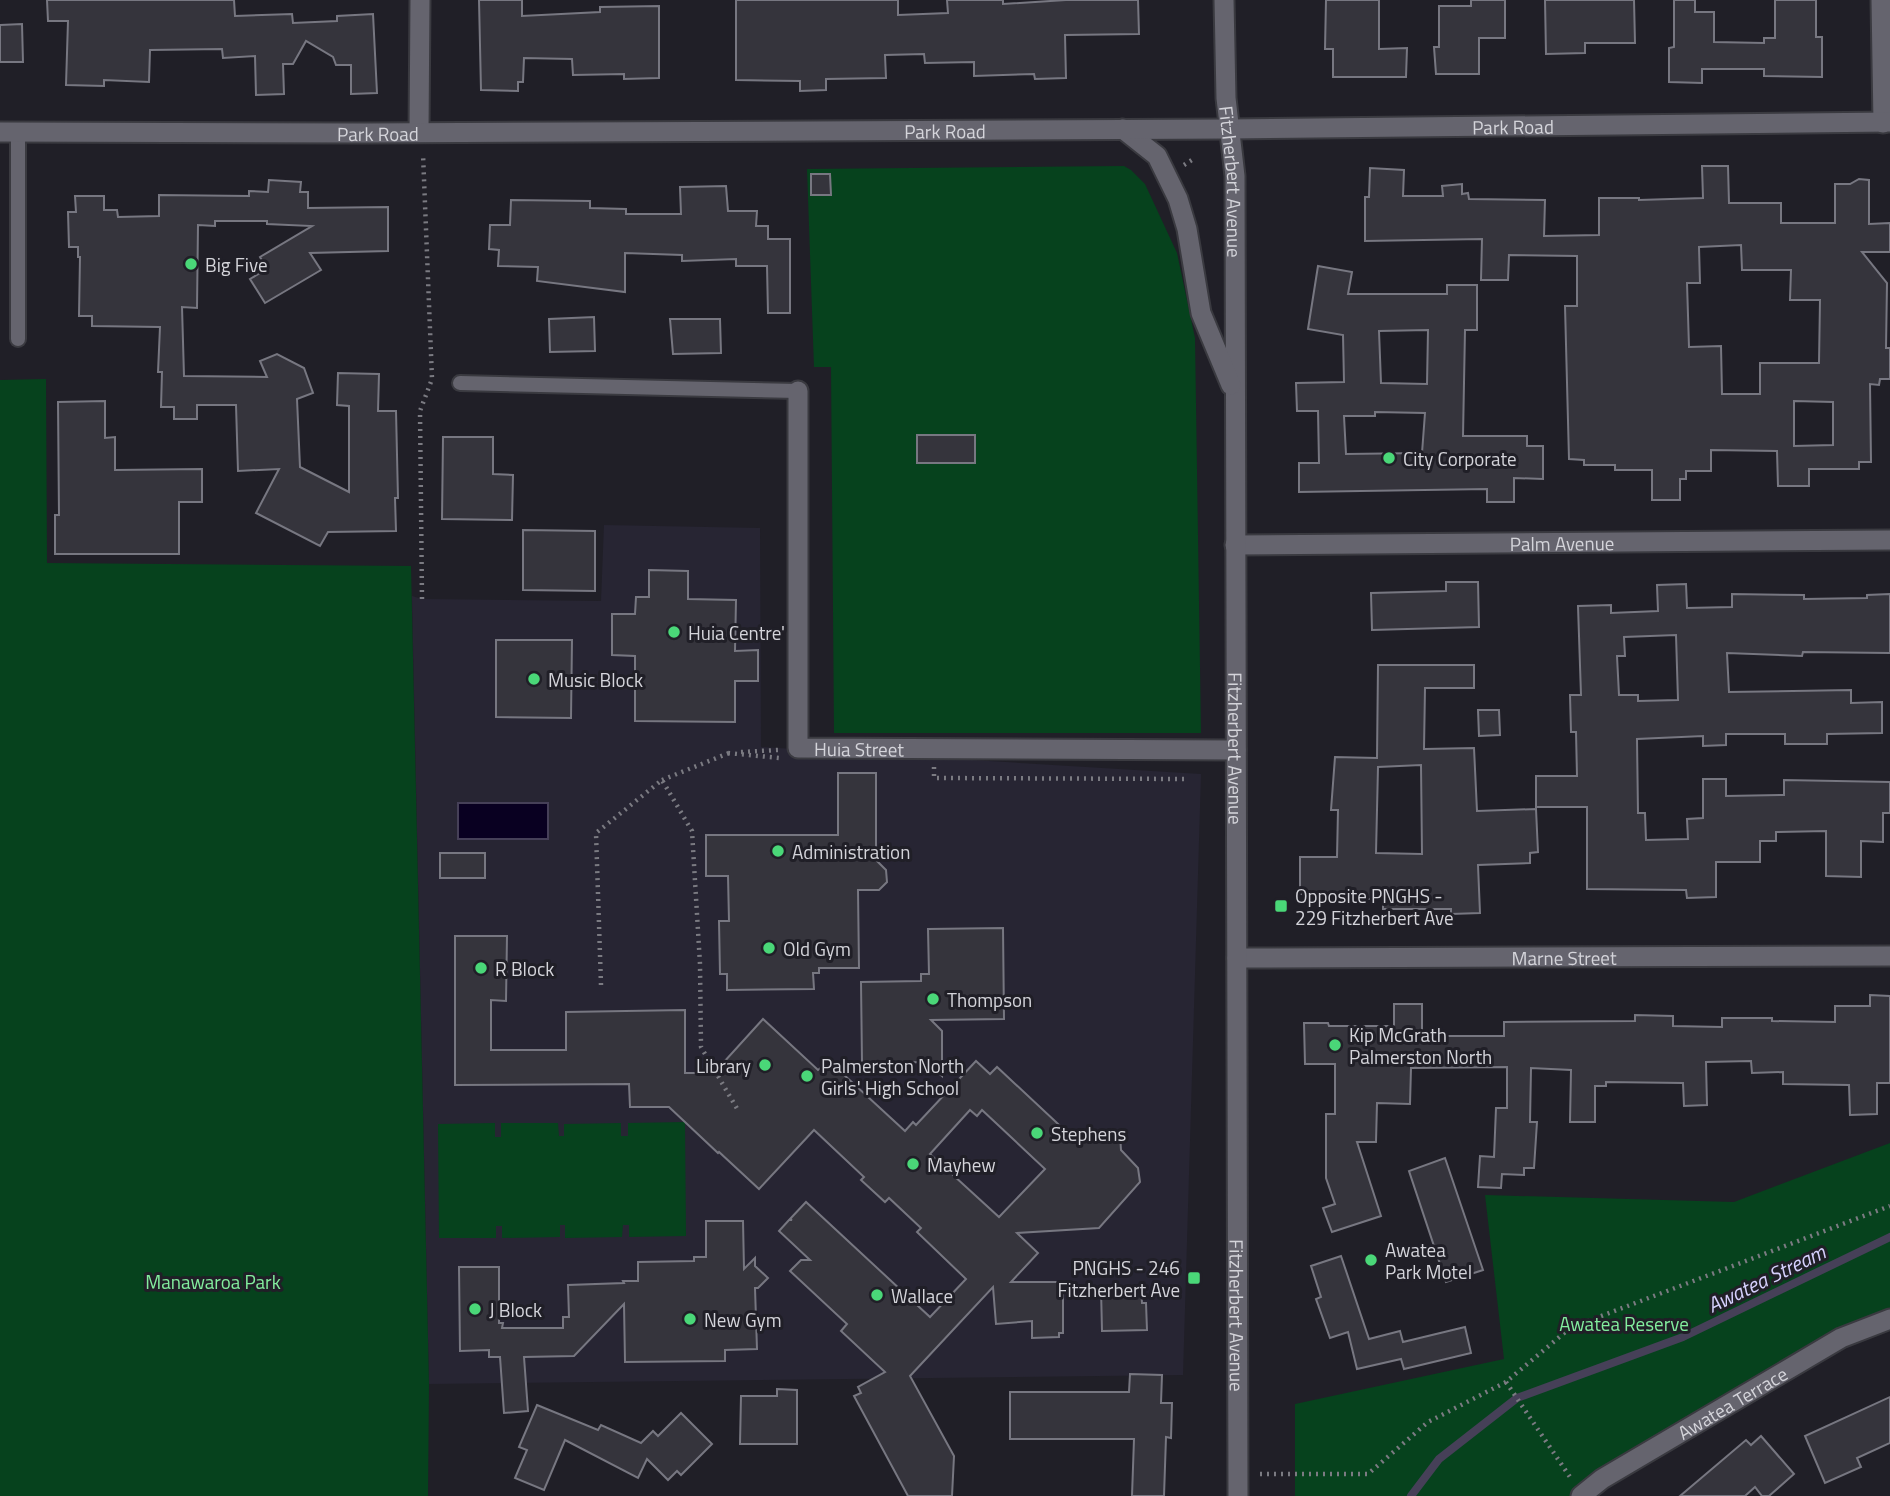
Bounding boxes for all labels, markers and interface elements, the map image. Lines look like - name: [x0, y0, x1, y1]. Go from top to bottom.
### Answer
- street label: Fitzherbert Avenue: [1212, 104, 1250, 258]
- street label: Park Road: [1472, 111, 1554, 141]
- street label: Park Road: [904, 116, 986, 145]
- street label: Park Road: [337, 118, 419, 148]
- place label: Big Five: [205, 250, 268, 279]
- marker: Big Five: [183, 256, 199, 272]
- place label: City Corporate: [1403, 444, 1517, 473]
- marker: City Corporate: [1381, 450, 1397, 466]
- street label: Palm Avenue: [1510, 528, 1614, 557]
- place label: Huia Centre': [688, 618, 785, 647]
- marker: Huia Centre': [666, 624, 682, 640]
- place label: Music Block: [548, 665, 643, 694]
- marker: Music Block: [526, 671, 542, 687]
- street label: Fitzherbert Avenue: [1222, 672, 1251, 825]
- street label: Huia Street: [814, 734, 904, 763]
- place label: Administration: [792, 837, 910, 866]
- marker: Administration: [770, 843, 786, 859]
- place label: Opposite PNGHS - 229 Fitzherbert Ave: [1295, 881, 1454, 932]
- marker: Opposite PNGHS - 229 Fitzherbert Ave: [1273, 898, 1289, 914]
- place label: Old Gym: [783, 934, 851, 963]
- marker: Old Gym: [761, 940, 777, 956]
- street label: Marne Street: [1511, 942, 1617, 972]
- place label: R Block: [495, 954, 554, 983]
- marker: R Block: [473, 960, 489, 976]
- place label: Thompson: [947, 985, 1032, 1014]
- marker: Thompson: [925, 991, 941, 1007]
- place label: Kip McGrath Palmerston North: [1349, 1020, 1492, 1071]
- marker: Kip McGrath Palmerston North: [1327, 1037, 1343, 1053]
- place label: Library: [696, 1051, 751, 1080]
- place label: Palmerston North Girls' High School: [821, 1051, 964, 1102]
- marker: Library: [757, 1057, 773, 1073]
- marker: Palmerston North Girls' High School: [799, 1068, 815, 1084]
- place label: Stephens: [1051, 1119, 1126, 1148]
- marker: Stephens: [1029, 1125, 1045, 1141]
- place label: Mayhew: [927, 1150, 996, 1179]
- marker: Mayhew: [905, 1156, 921, 1172]
- place label: Awatea Park Motel: [1385, 1235, 1472, 1286]
- water label: Awatea Stream: [1701, 1235, 1831, 1321]
- street label: Fitzherbert Avenue: [1223, 1239, 1252, 1392]
- marker: Awatea Park Motel: [1363, 1252, 1379, 1268]
- place label: PNGHS - 246 Fitzherbert Ave: [1058, 1253, 1180, 1304]
- park label: Manawaroa Park: [145, 1267, 281, 1296]
- marker: PNGHS - 246 Fitzherbert Ave: [1186, 1270, 1202, 1286]
- place label: Wallace: [891, 1281, 953, 1310]
- marker: Wallace: [869, 1287, 885, 1303]
- place label: J Block: [489, 1295, 542, 1324]
- marker: J Block: [467, 1301, 483, 1317]
- place label: New Gym: [704, 1305, 782, 1334]
- park label: Awatea Reserve: [1559, 1309, 1689, 1338]
- marker: New Gym: [682, 1311, 698, 1327]
- street label: Awatea Terrace: [1672, 1358, 1793, 1446]

